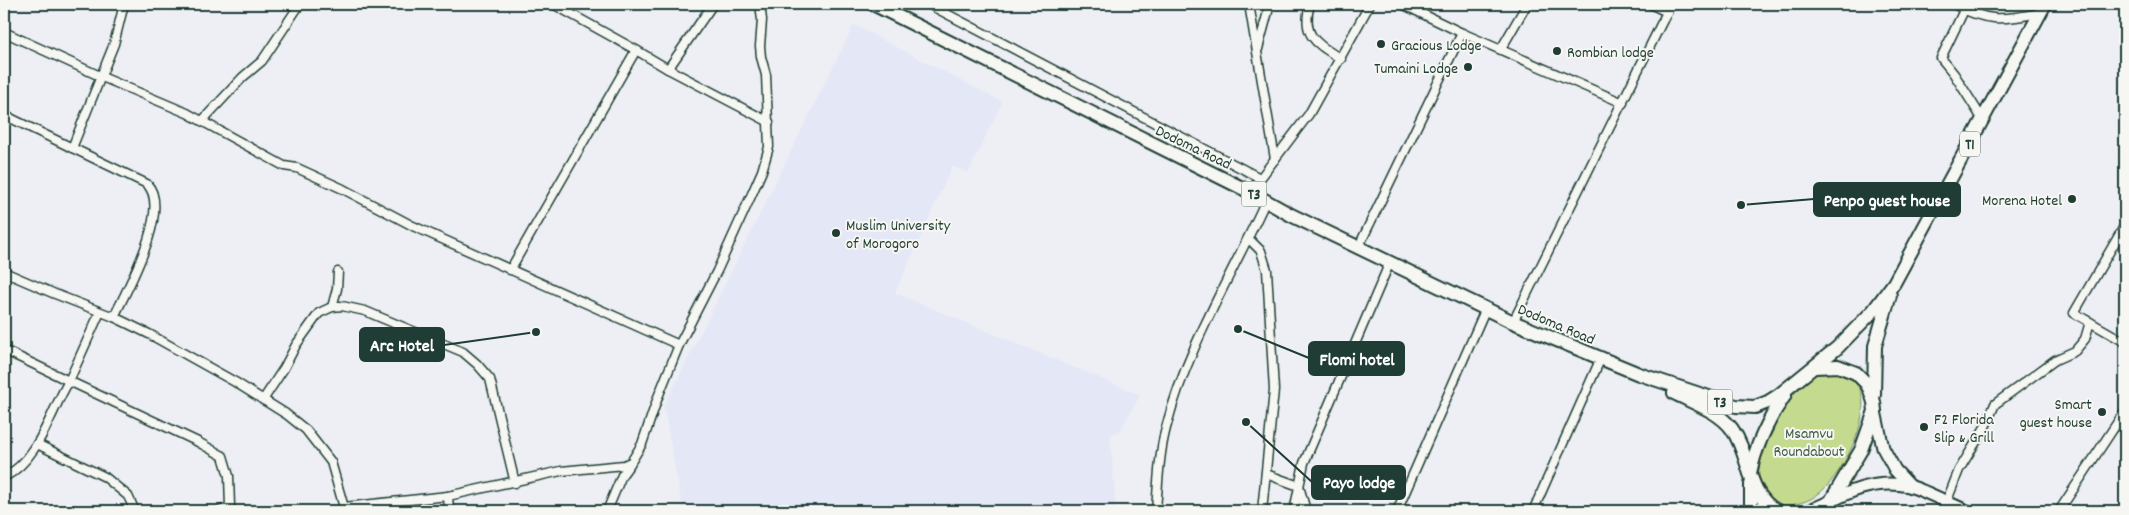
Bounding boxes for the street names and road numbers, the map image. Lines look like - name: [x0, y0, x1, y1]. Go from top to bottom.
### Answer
- street label: Dodoma Road: [1151, 120, 1235, 177]
- road number: T1: [1960, 132, 1980, 156]
- road number: T3: [1242, 182, 1266, 206]
- street label: Dodoma Road: [1514, 299, 1598, 352]
- road number: T3: [1708, 390, 1732, 414]

